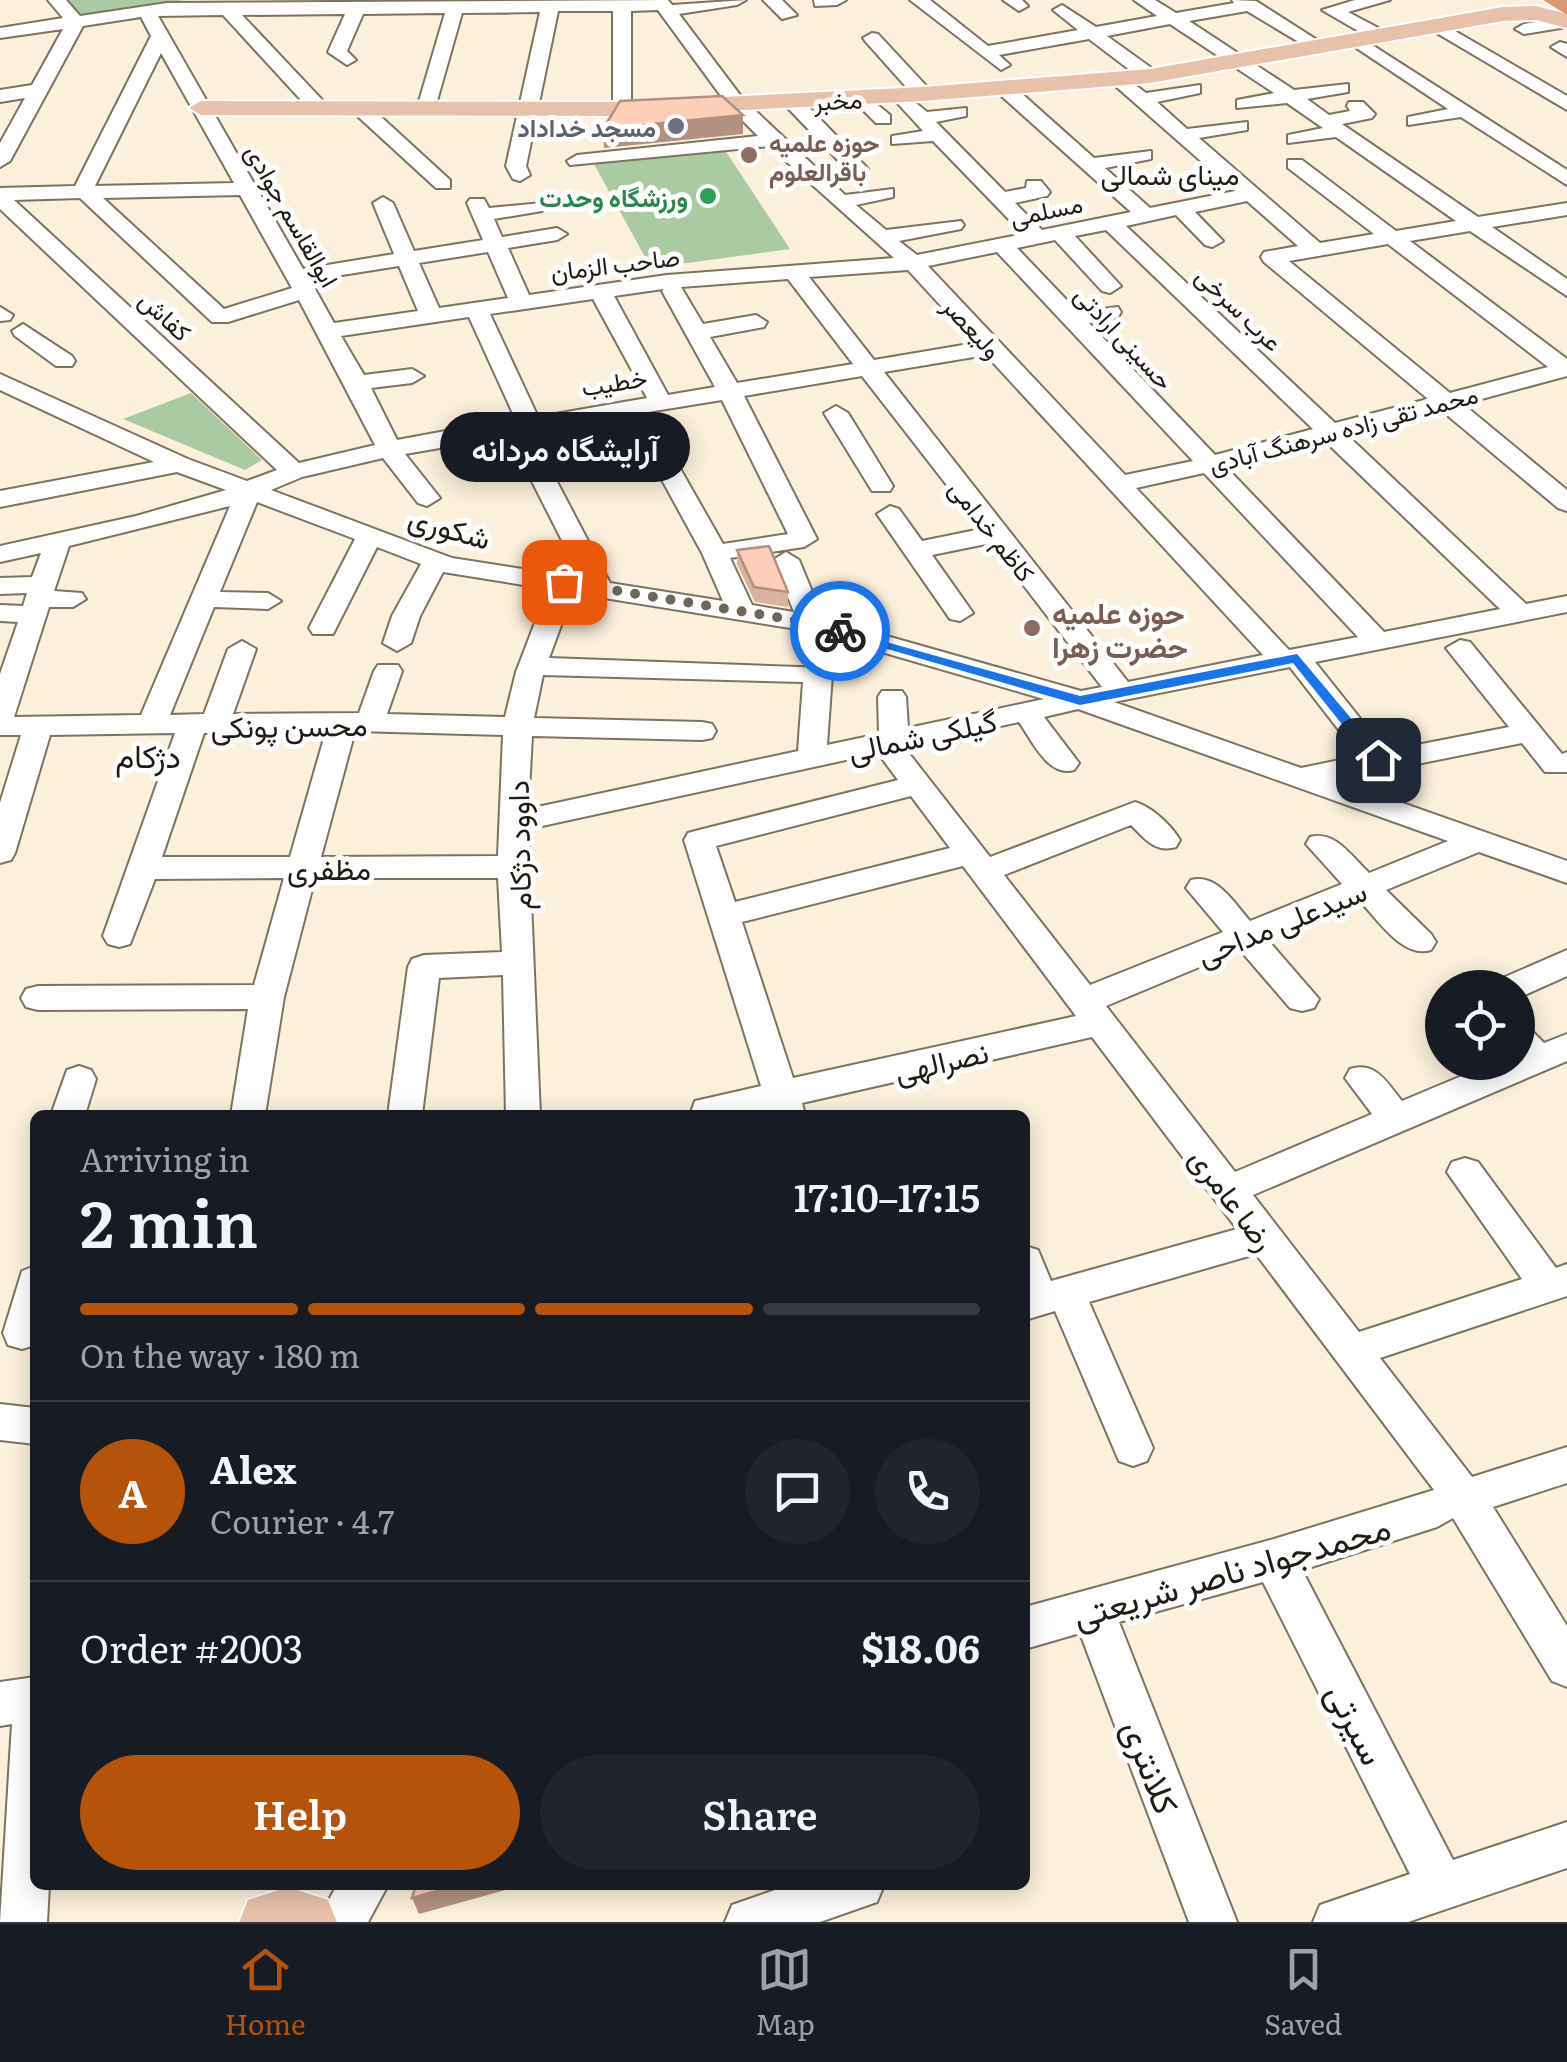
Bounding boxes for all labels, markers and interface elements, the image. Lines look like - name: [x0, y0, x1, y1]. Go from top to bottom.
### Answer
- street label: مخبر: [812, 79, 863, 119]
- place label: مسجد خداداد: [517, 108, 656, 145]
- marker: مسجد خداداد: [665, 115, 687, 137]
- place label: حوزه علمیه باقرالعلوم: [769, 123, 879, 189]
- street label: ابوالقاسم جوادی: [237, 136, 349, 294]
- marker: حوزه علمیه باقرالعلوم: [738, 144, 760, 166]
- district label: مینای شمالی: [1101, 152, 1239, 194]
- place label: ورزشگاه وحدت: [539, 178, 688, 215]
- street label: مسلمی: [1006, 183, 1086, 235]
- marker: ورزشگاه وحدت: [697, 185, 719, 207]
- street label: صاحب الزمان: [548, 237, 682, 289]
- street label: عرب سرخی: [1188, 257, 1292, 359]
- street label: حسینی ارادتی: [1067, 277, 1183, 397]
- street label: کفاش: [132, 281, 200, 349]
- street label: ولیعصر: [934, 287, 1011, 366]
- street label: خطیب: [579, 358, 649, 404]
- street label: محمد تقی زاده سرهنگ آبادی: [1204, 374, 1482, 482]
- callout: آرایشگاه مردانه: [439, 412, 689, 482]
- text: آرایشگاه مردانه: [471, 423, 659, 471]
- street label: کاظم خدامی: [941, 471, 1045, 589]
- street label: شکوری: [404, 493, 496, 559]
- pin: [522, 540, 607, 625]
- icon: bag: [537, 555, 592, 610]
- courier: [790, 581, 890, 681]
- place label: حوزه علمیه حضرت زهرا: [1052, 589, 1188, 667]
- icon: bike: [813, 604, 868, 659]
- marker: حوزه علمیه حضرت زهرا: [1021, 617, 1043, 639]
- street label: گيلکی شمالی: [843, 697, 1001, 771]
- street label: محسن پونکی: [210, 701, 368, 748]
- pin: [1336, 718, 1421, 803]
- district label: دژکام: [115, 730, 181, 778]
- icon: home: [1351, 733, 1406, 788]
- street label: داوود دژکام: [494, 780, 540, 910]
- street label: مظفری: [287, 845, 371, 889]
- street label: سیدعلی مداحی: [1189, 867, 1373, 975]
- map controls: [1425, 970, 1535, 1080]
- button: locate: [1425, 970, 1535, 1080]
- street label: نصرالهی: [890, 1028, 992, 1092]
- text: Arriving in: [80, 1134, 250, 1182]
- street label: رضا عامری: [1181, 1137, 1287, 1259]
- text: 17:10–17:15: [794, 1167, 980, 1224]
- text: 2 min: [80, 1171, 258, 1268]
- text: On the way · 180 m: [80, 1330, 360, 1378]
- text: Alex: [210, 1439, 296, 1496]
- button: chat: [745, 1439, 850, 1544]
- button: phone: [875, 1439, 980, 1544]
- text: A: [118, 1463, 147, 1520]
- text: Courier · 4.7: [210, 1496, 395, 1544]
- street label: محمدجواد ناصر شریعتی: [1066, 1499, 1396, 1639]
- text: Order #2003: [80, 1618, 303, 1675]
- text: $18.06: [861, 1618, 980, 1675]
- street label: سیرتی: [1315, 1673, 1401, 1773]
- street label: کلانتری: [1111, 1711, 1195, 1821]
- button: Help: [80, 1755, 520, 1870]
- button: Share: [540, 1755, 980, 1870]
- tab: Home: [225, 1942, 306, 2044]
- tab: Map: [755, 1942, 815, 2044]
- tab: Saved: [1264, 1942, 1342, 2044]

